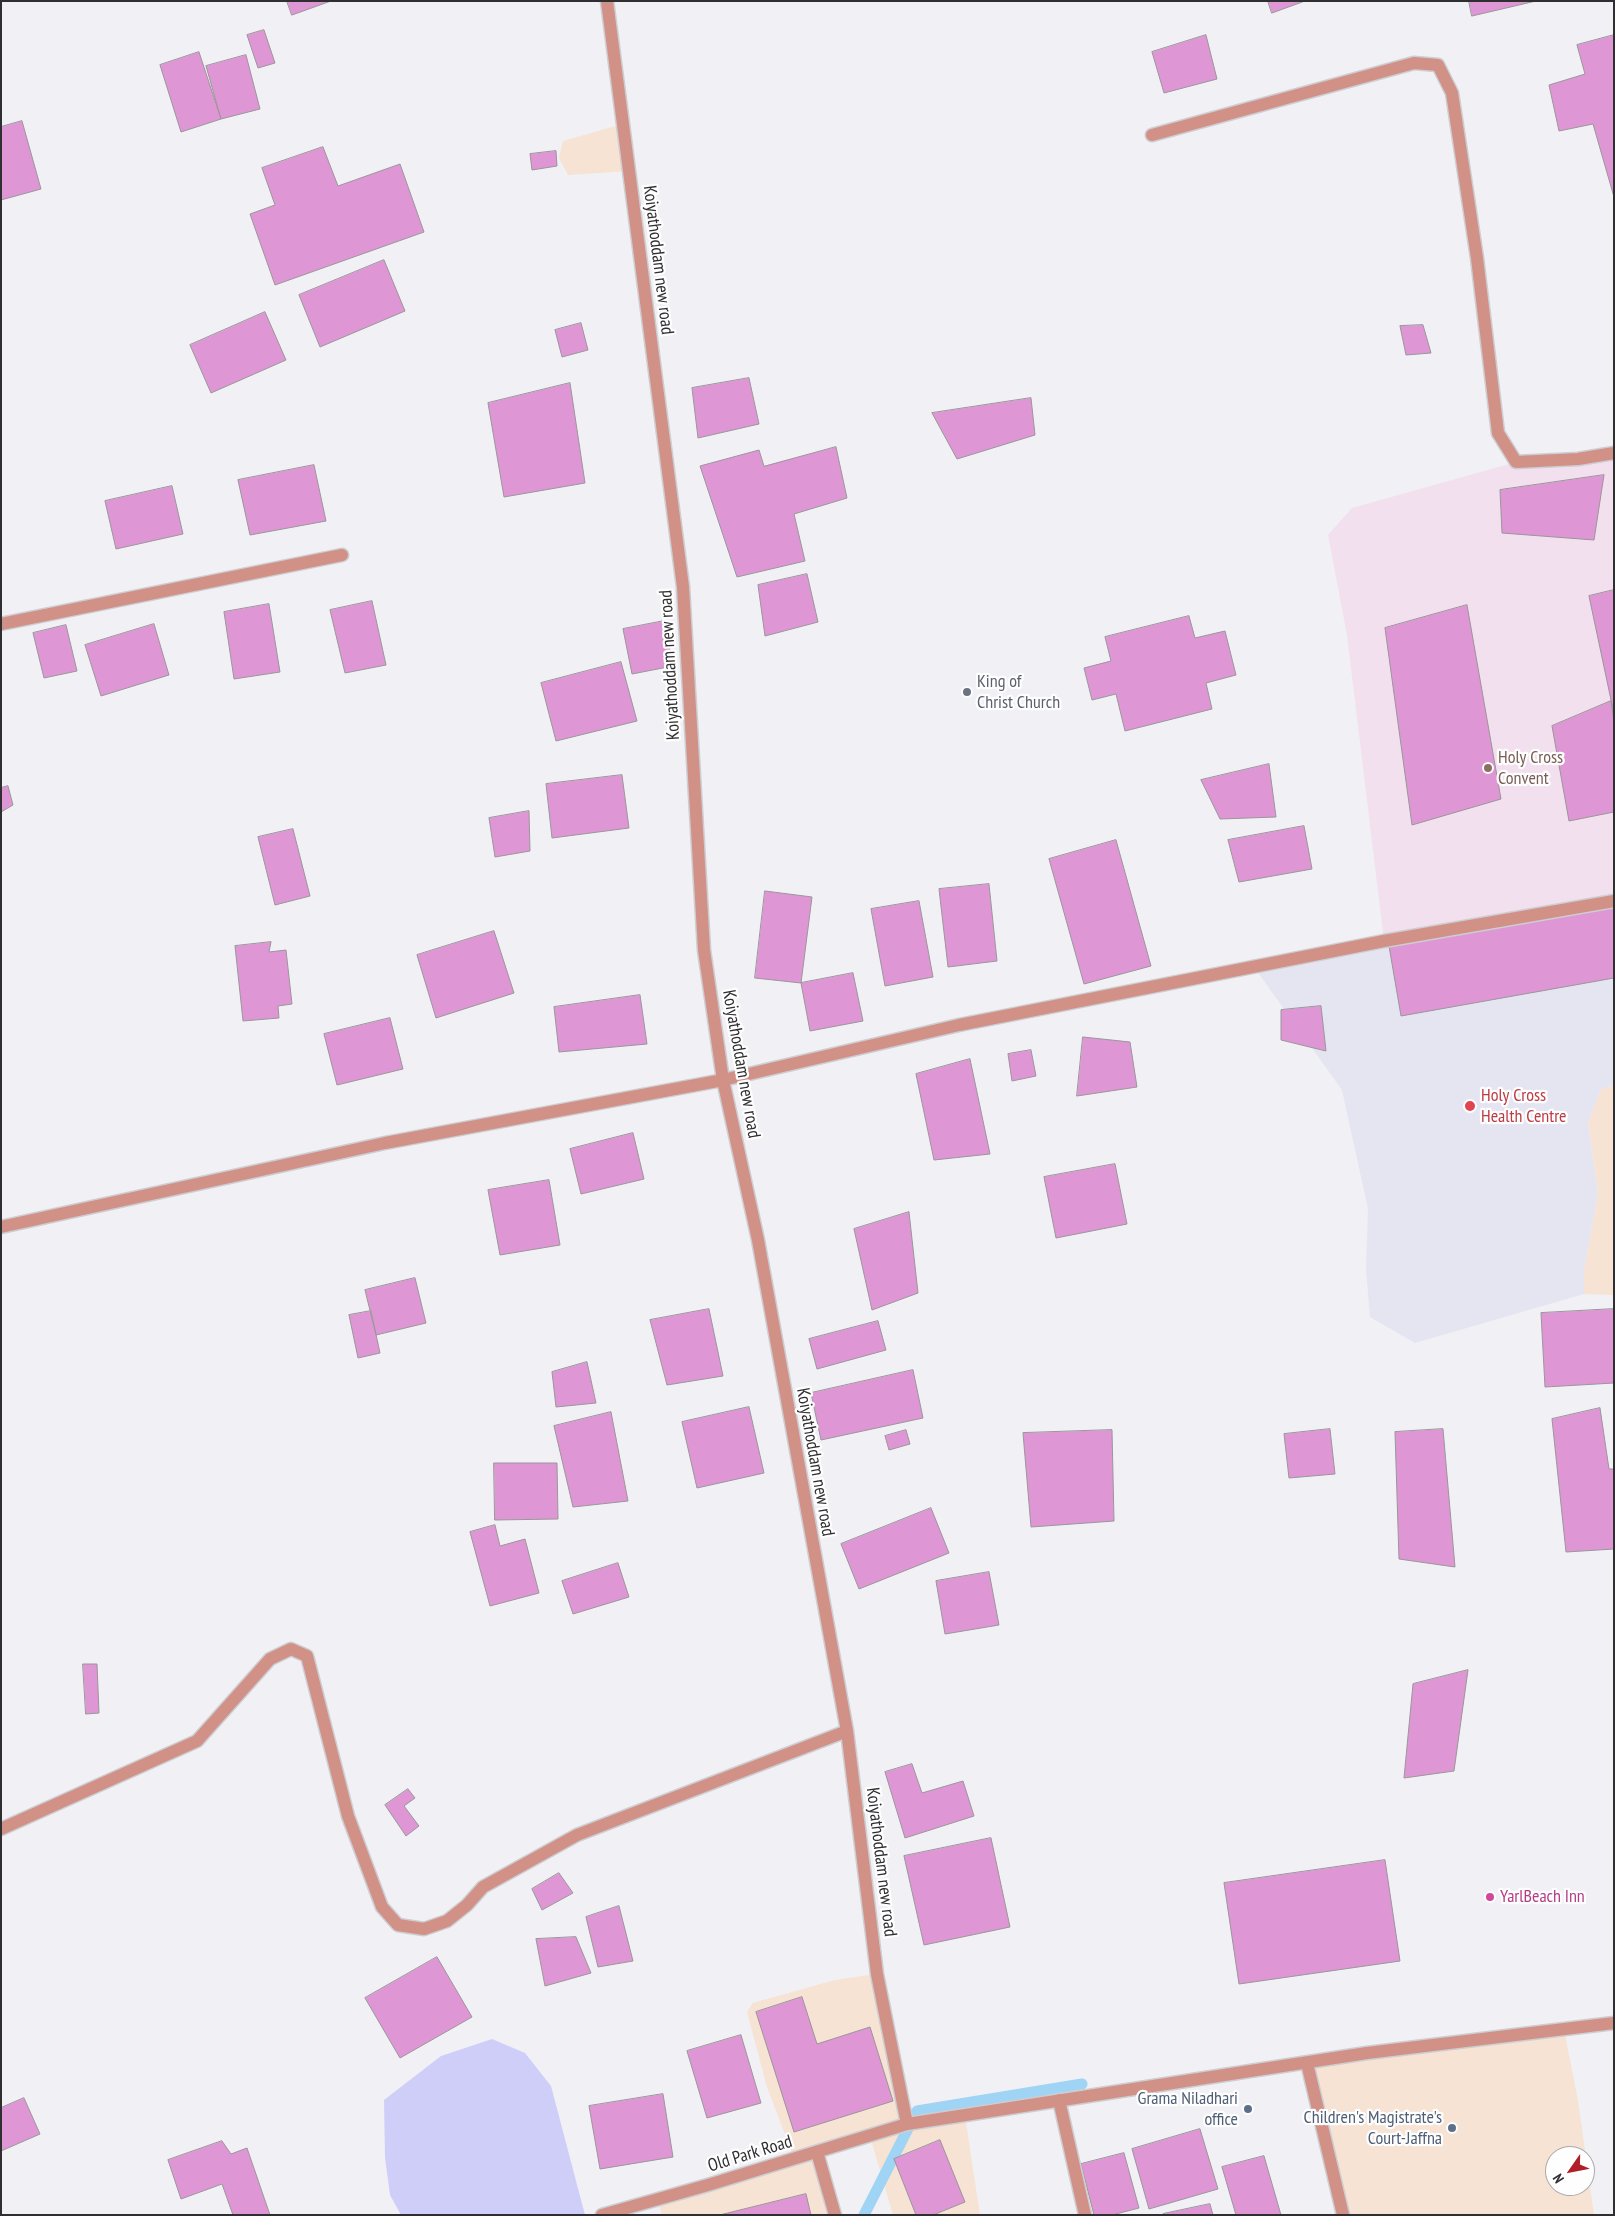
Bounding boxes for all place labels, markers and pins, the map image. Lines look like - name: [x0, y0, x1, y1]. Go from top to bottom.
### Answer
- place label: King of Christ Church: [977, 671, 1060, 714]
- marker: King of Christ Church: [961, 686, 973, 698]
- place label: Holy Cross Convent: [1498, 747, 1563, 790]
- marker: Holy Cross Convent: [1482, 762, 1494, 774]
- place label: Holy Cross Health Centre: [1481, 1085, 1567, 1128]
- marker: Holy Cross Health Centre: [1463, 1099, 1477, 1113]
- place label: YarlBeach Inn: [1500, 1886, 1585, 1908]
- marker: YarlBeach Inn: [1484, 1891, 1496, 1903]
- place label: Grama Niladhari office: [1138, 2088, 1238, 2130]
- marker: Grama Niladhari office: [1242, 2103, 1254, 2115]
- place label: Children's Magistrate's Court-Jaffna: [1304, 2107, 1442, 2150]
- marker: Children's Magistrate's Court-Jaffna: [1446, 2122, 1458, 2134]

